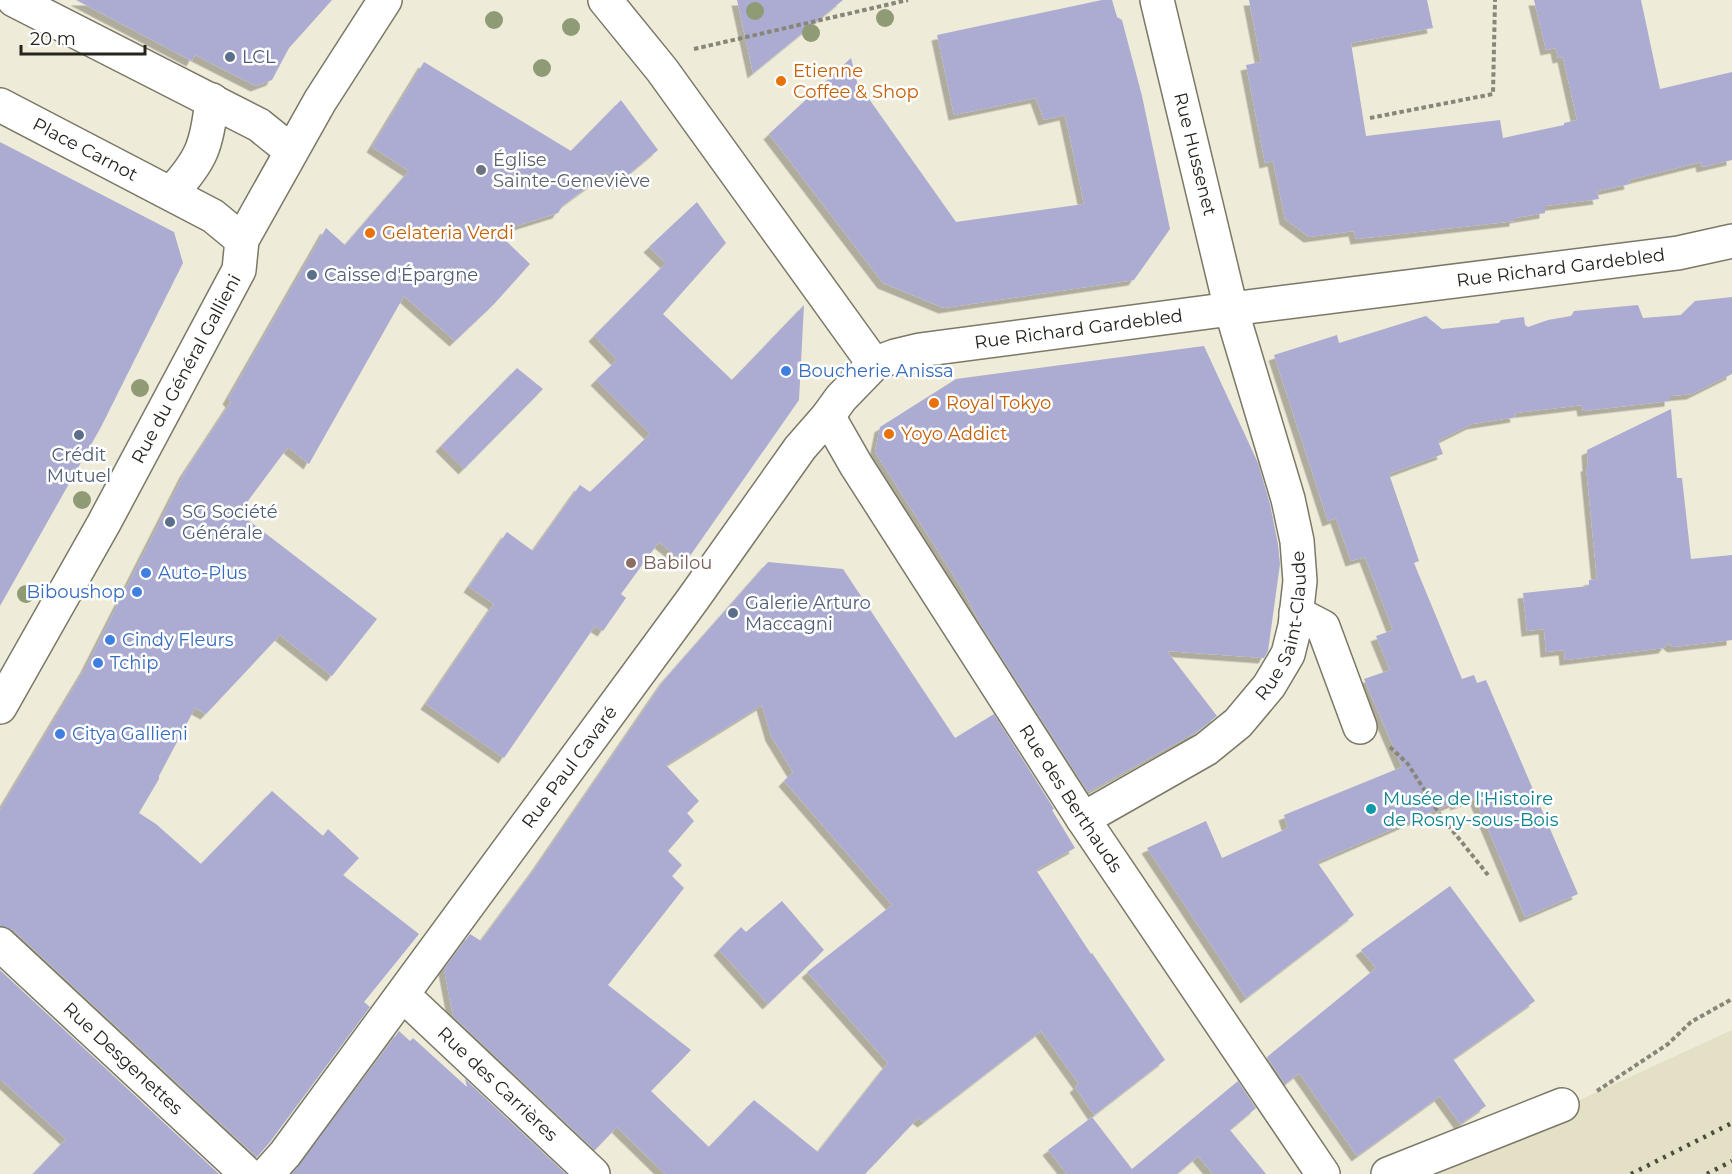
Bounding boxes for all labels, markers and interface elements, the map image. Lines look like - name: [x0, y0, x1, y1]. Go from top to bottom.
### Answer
- scale bar: [21, 18, 146, 56]
- text: 20 m: [30, 28, 76, 50]
- place label: LCL: [242, 46, 276, 68]
- marker: LCL: [223, 50, 237, 64]
- place label: Etienne Coffee & Shop: [793, 60, 919, 103]
- marker: Etienne Coffee & Shop: [774, 74, 788, 88]
- street label: Rue Hussenet: [1169, 90, 1221, 218]
- street label: Place Carnot: [29, 113, 141, 186]
- place label: Église Sainte-Geneviève: [493, 149, 650, 192]
- marker: Église Sainte-Geneviève: [474, 163, 488, 177]
- place label: Gelateria Verdi: [382, 222, 514, 244]
- marker: Gelateria Verdi: [363, 226, 377, 240]
- street label: Rue Richard Gardebled: [1455, 244, 1666, 292]
- place label: Caisse d'Épargne: [324, 264, 478, 286]
- marker: Caisse d'Épargne: [305, 268, 319, 282]
- street label: Rue du Général Gallieni: [127, 271, 246, 467]
- street label: Rue Richard Gardebled: [973, 304, 1184, 354]
- place label: Boucherie Anissa: [798, 360, 954, 382]
- marker: Boucherie Anissa: [779, 364, 793, 378]
- place label: Royal Tokyo: [946, 392, 1051, 414]
- marker: Royal Tokyo: [927, 396, 941, 410]
- place label: Yoyo Addict: [901, 423, 1007, 445]
- marker: Yoyo Addict: [882, 427, 896, 441]
- marker: Crédit Mutuel: [72, 428, 86, 442]
- place label: Crédit Mutuel: [47, 444, 111, 487]
- place label: SG Société Générale: [182, 501, 278, 544]
- marker: SG Société Générale: [163, 515, 177, 529]
- street label: Rue Saint-Claude: [1251, 550, 1311, 705]
- place label: Babilou: [643, 552, 712, 574]
- marker: Babilou: [624, 556, 638, 570]
- place label: Auto-Plus: [158, 562, 247, 584]
- marker: Auto-Plus: [139, 566, 153, 580]
- place label: Biboushop: [27, 581, 125, 603]
- marker: Biboushop: [130, 585, 144, 599]
- place label: Galerie Arturo Maccagni: [745, 592, 871, 635]
- marker: Galerie Arturo Maccagni: [726, 606, 740, 620]
- place label: Cindy Fleurs: [122, 629, 234, 651]
- marker: Cindy Fleurs: [103, 633, 117, 647]
- place label: Tchip: [110, 652, 159, 674]
- marker: Tchip: [91, 656, 105, 670]
- street label: Rue Paul Cavaré: [517, 701, 622, 833]
- street label: Rue des Berthauds: [1014, 720, 1127, 877]
- place label: Citya Gallieni: [72, 723, 188, 745]
- marker: Citya Gallieni: [53, 727, 67, 741]
- place label: Musée de l'Histoire de Rosny-sous-Bois: [1383, 788, 1559, 831]
- marker: Musée de l'Histoire de Rosny-sous-Bois: [1364, 802, 1378, 816]
- street label: Rue Desgenettes: [59, 998, 187, 1120]
- street label: Rue des Carrières: [433, 1022, 563, 1146]

